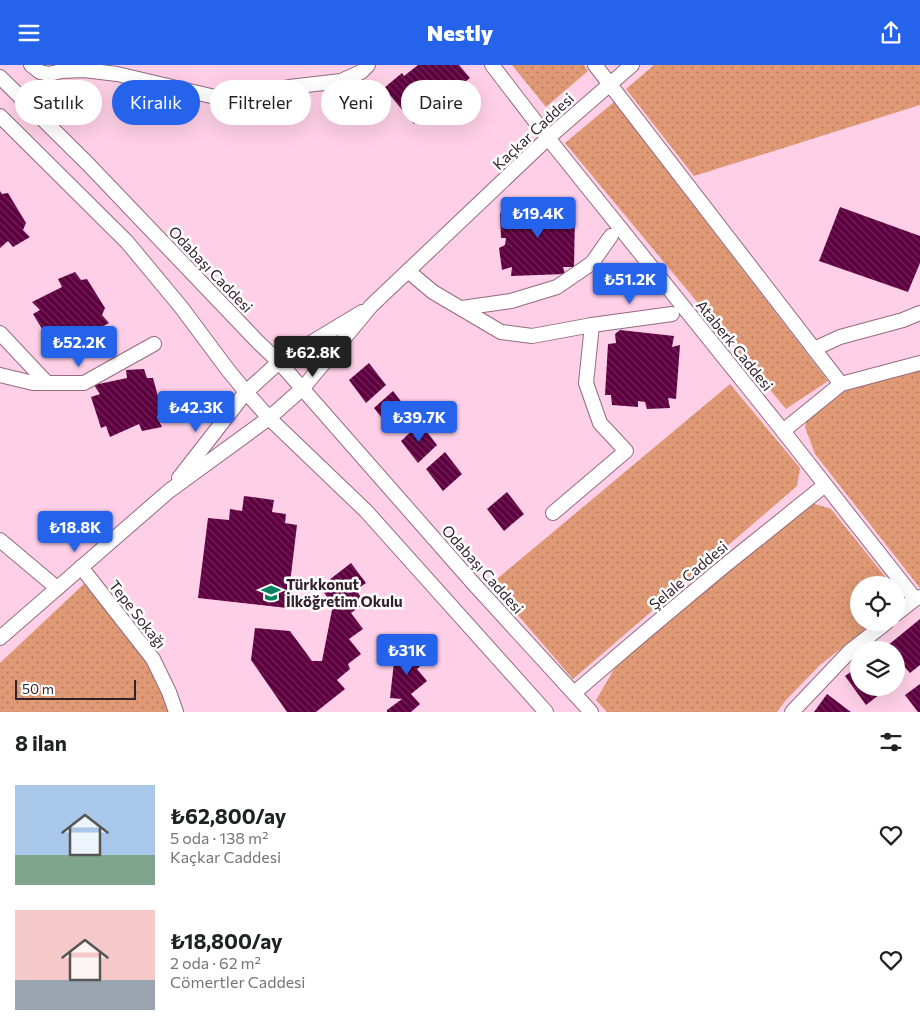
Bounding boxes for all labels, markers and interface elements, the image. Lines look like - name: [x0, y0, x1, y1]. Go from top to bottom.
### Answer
- icon: menu: [15, 19, 43, 47]
- text: Nestly: [427, 19, 493, 46]
- icon: share: [877, 19, 905, 47]
- chip: Satılık: [15, 80, 102, 125]
- chip: Kiralık: [112, 80, 200, 125]
- chip: Filtreler: [210, 80, 311, 125]
- chip: Yeni: [321, 80, 391, 125]
- chip: Daire: [401, 80, 481, 125]
- street label: Kaçkar Caddesi: [489, 89, 577, 173]
- pin: ₺19.4K: [497, 197, 579, 239]
- text: ₺19.4K: [512, 203, 564, 222]
- street label: Odabaşı Caddesi: [165, 222, 257, 316]
- pin: ₺51.2K: [589, 263, 671, 305]
- text: ₺51.2K: [604, 269, 656, 288]
- street label: Ataberk Caddesi: [693, 296, 777, 394]
- pin: ₺52.2K: [38, 325, 120, 368]
- text: ₺52.2K: [52, 332, 106, 351]
- pin: ₺62.8K: [272, 335, 354, 378]
- text: ₺62.8K: [285, 342, 341, 361]
- pin: ₺42.3K: [155, 391, 237, 433]
- text: ₺42.3K: [168, 397, 224, 416]
- pin: ₺39.7K: [378, 401, 460, 443]
- text: ₺39.7K: [392, 407, 446, 426]
- pin: ₺18.8K: [34, 511, 116, 553]
- text: ₺18.8K: [49, 517, 101, 536]
- street label: Odabaşı Caddesi: [438, 521, 528, 617]
- street label: Şelale Caddesi: [645, 537, 731, 613]
- place label: Türkkonut İlköğretim Okulu: [286, 575, 403, 610]
- street label: Tepe Sokağı: [106, 576, 170, 652]
- map controls: [850, 576, 905, 696]
- button: locate: [850, 576, 905, 631]
- school or university icon: Türkkonut İlköğretim Okulu: [260, 582, 282, 604]
- pin: ₺31K: [377, 633, 437, 676]
- text: ₺31K: [388, 640, 426, 659]
- button: layers: [850, 641, 905, 696]
- scale bar: [15, 677, 136, 700]
- text: 50 m: [22, 680, 54, 697]
- icon: filters: [877, 728, 905, 756]
- text: 8 ilan: [15, 730, 67, 755]
- text: ₺62,800/ay: [170, 803, 286, 828]
- icon: home: [55, 805, 115, 865]
- icon: heart: [877, 821, 905, 849]
- text: 5 oda · 138 m²: [170, 828, 268, 847]
- text: Kaçkar Caddesi: [170, 847, 281, 866]
- text: ₺18,800/ay: [170, 928, 283, 953]
- icon: home: [55, 930, 115, 990]
- icon: heart: [877, 946, 905, 974]
- text: 2 oda · 62 m²: [170, 953, 261, 972]
- text: Cömertler Caddesi: [170, 972, 305, 991]

